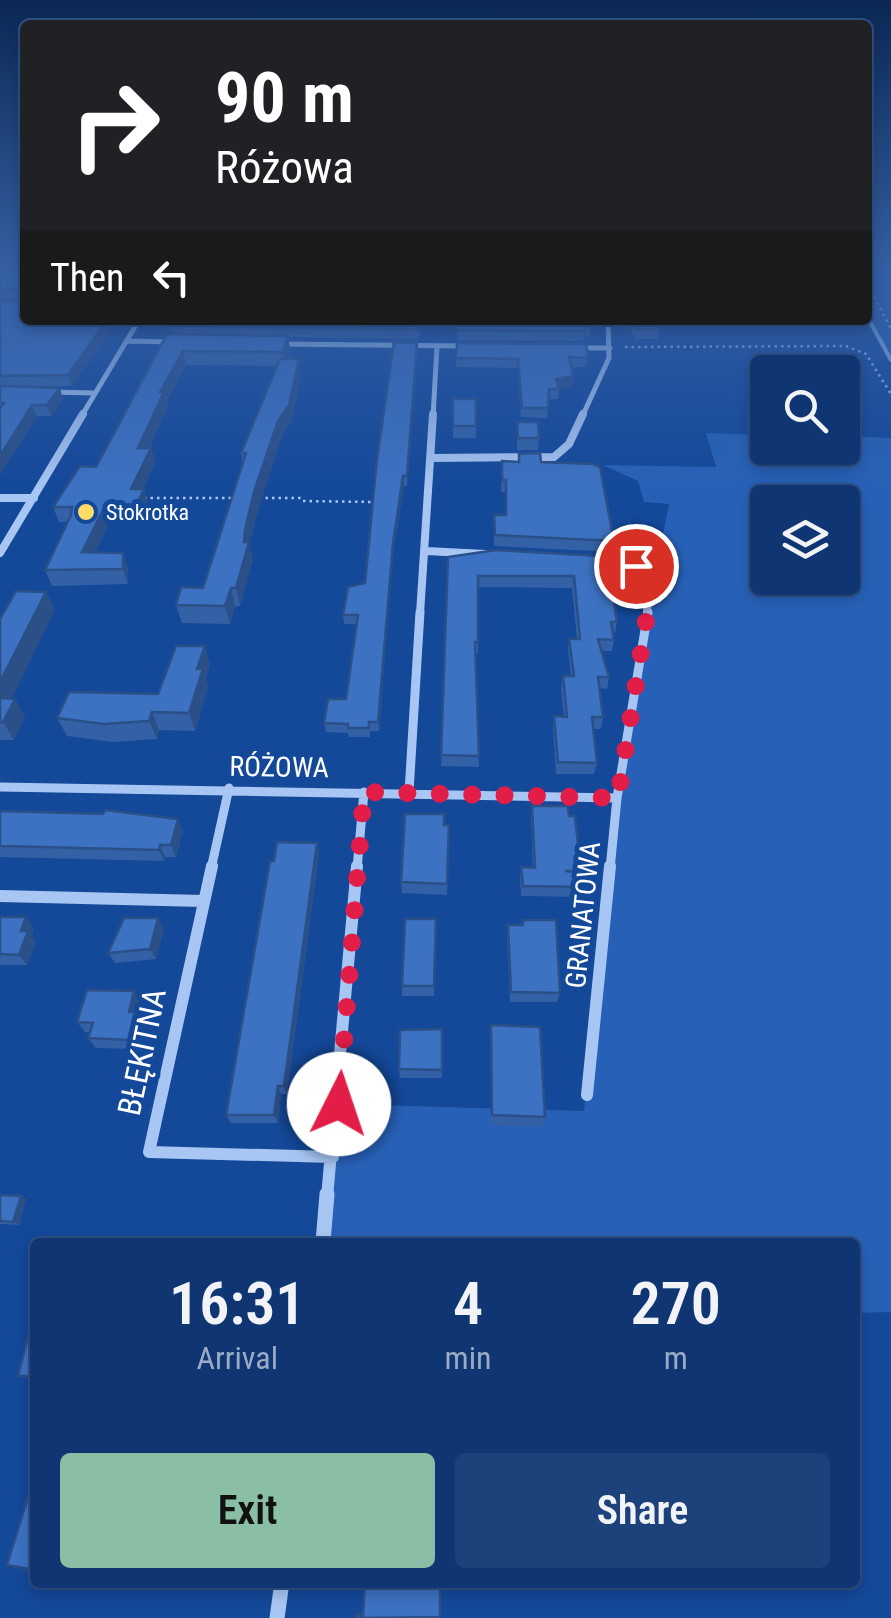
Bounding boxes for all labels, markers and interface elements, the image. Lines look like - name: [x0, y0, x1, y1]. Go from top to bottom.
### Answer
- text: 90 m: [215, 57, 354, 139]
- icon: right: [50, 60, 180, 190]
- text: Różowa: [215, 141, 354, 194]
- icon: left: [144, 250, 199, 305]
- text: Then: [50, 256, 124, 300]
- map controls: [750, 355, 860, 595]
- button: search: [750, 355, 860, 465]
- button: layers: [750, 485, 860, 595]
- place label: Stokrotka: [106, 500, 189, 525]
- marker: Stokrotka: [75, 501, 97, 523]
- pin: [594, 524, 679, 609]
- icon: arrive: [609, 539, 664, 594]
- street label: RÓŻOWA: [229, 750, 329, 784]
- street label: GRANATOWA: [559, 840, 607, 990]
- street label: BŁĘKITNA: [110, 985, 174, 1119]
- position arrow: [287, 1052, 391, 1156]
- text: 16:31: [169, 1268, 306, 1339]
- text: 4: [453, 1268, 483, 1339]
- text: 270: [630, 1268, 721, 1339]
- text: Arrival: [197, 1339, 278, 1377]
- text: min: [445, 1339, 491, 1377]
- text: m: [664, 1339, 688, 1377]
- button: Exit: [60, 1453, 435, 1568]
- button: Share: [455, 1453, 830, 1568]

